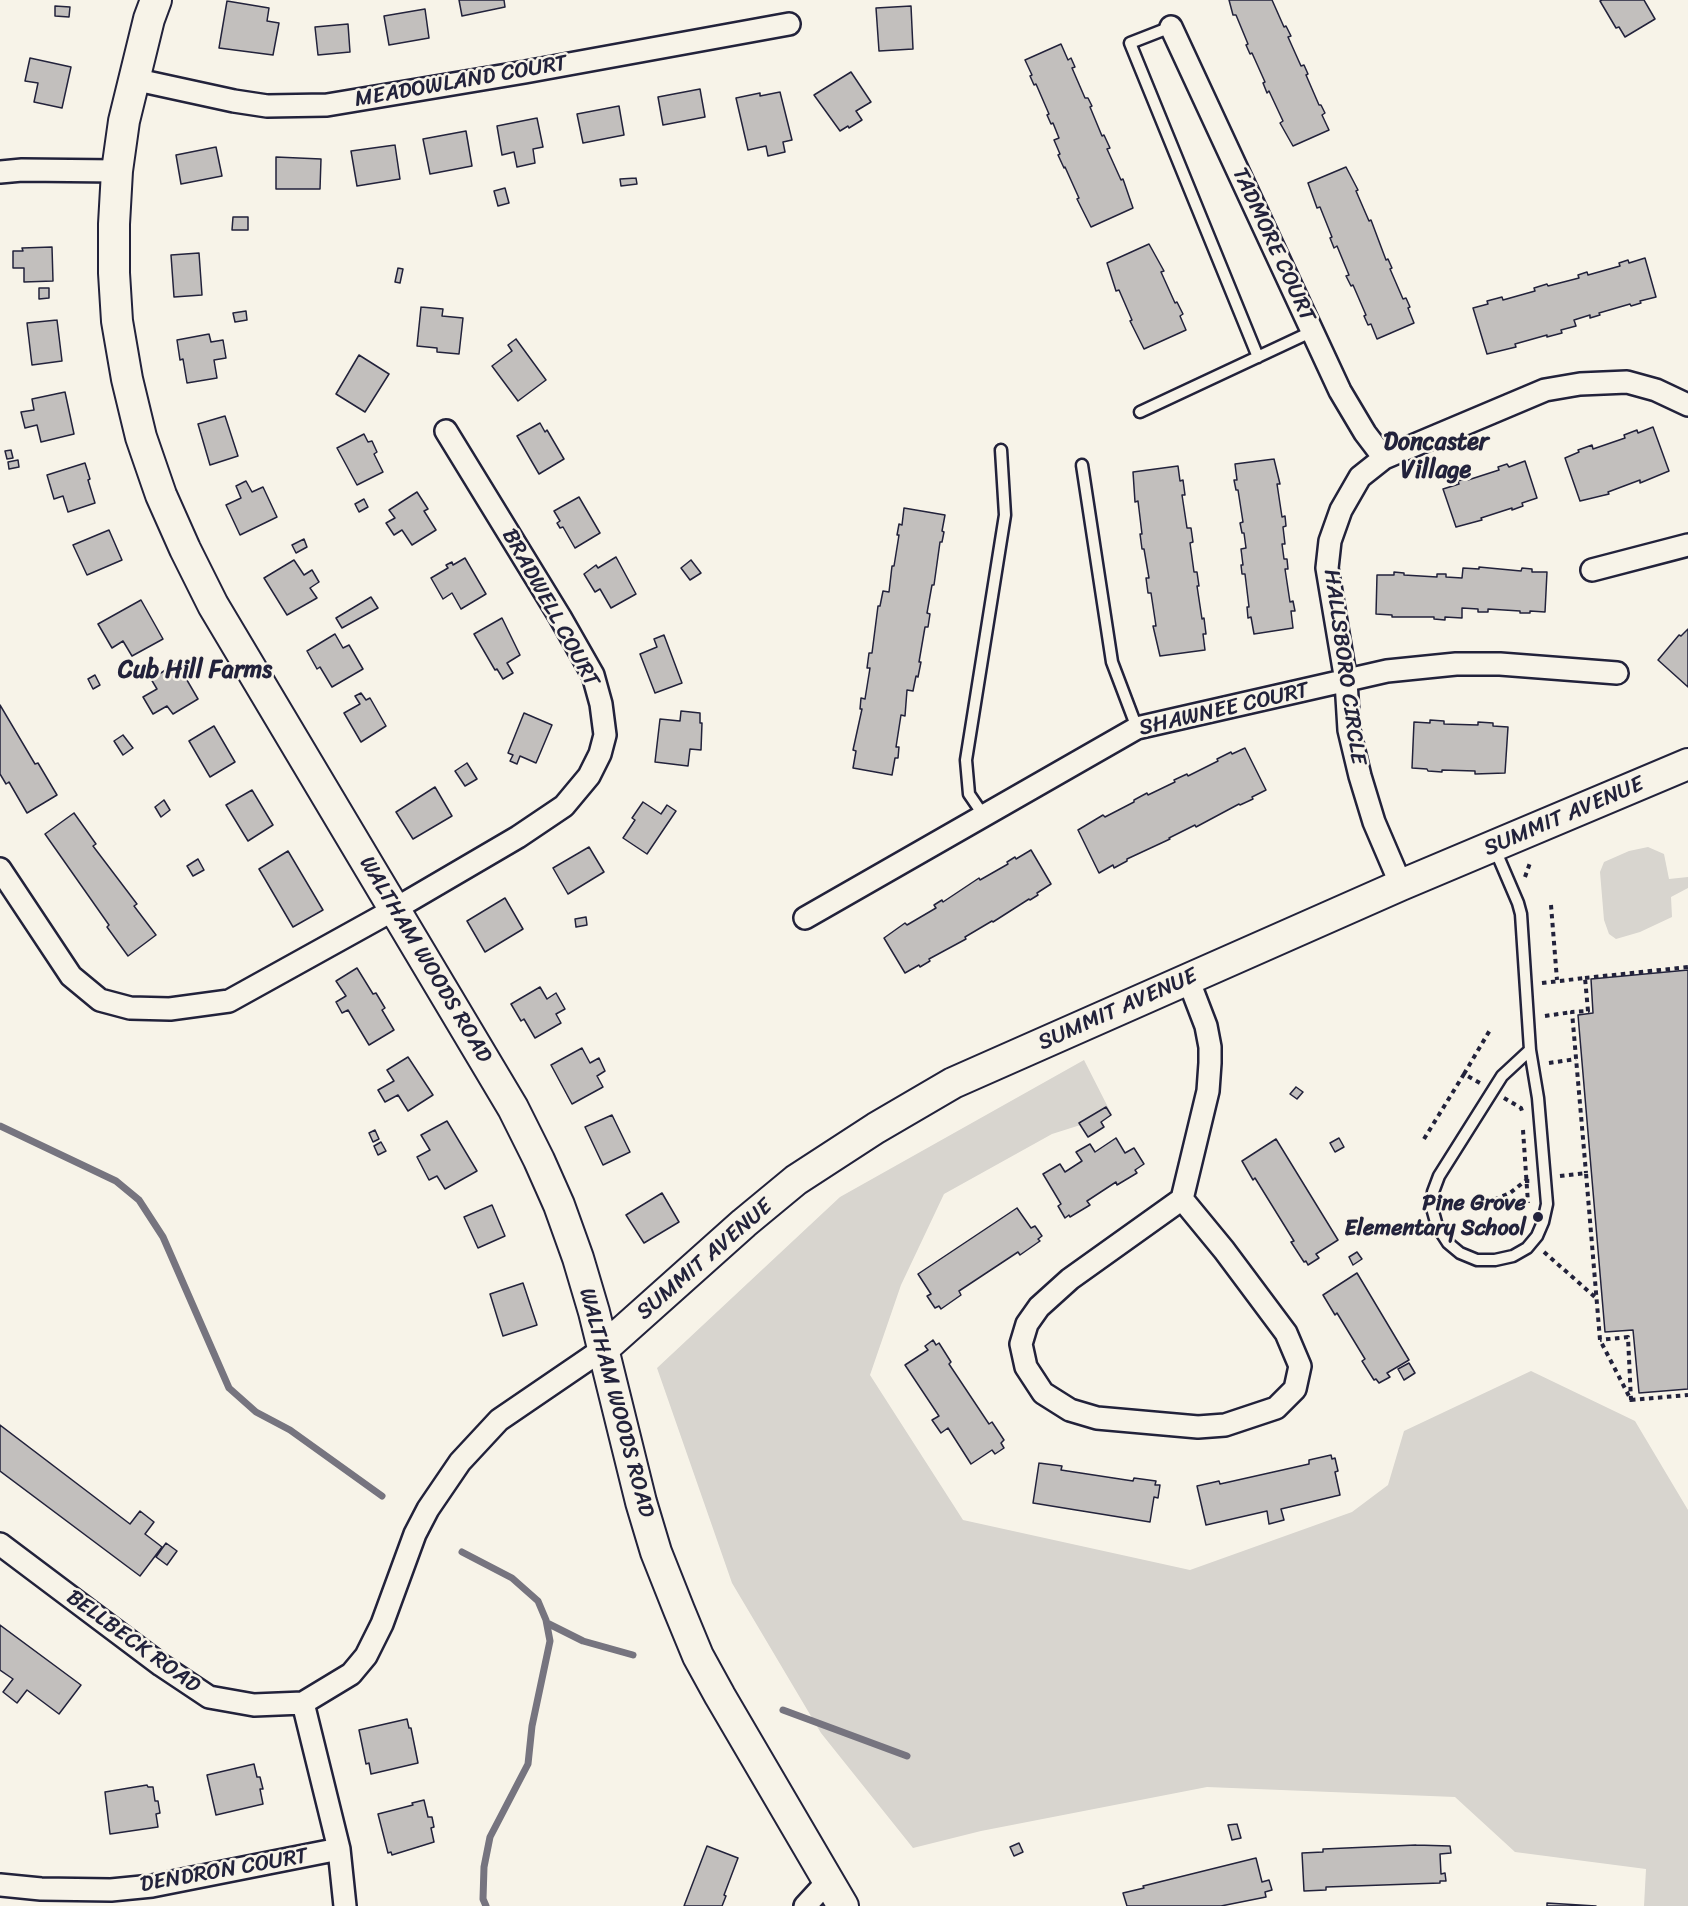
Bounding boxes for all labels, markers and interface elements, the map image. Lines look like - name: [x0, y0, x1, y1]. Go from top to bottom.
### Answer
- street label: MEADOWLAND COURT: [353, 50, 569, 114]
- street label: TADMORE COURT: [1226, 164, 1320, 326]
- district label: Doncaster Village: [1383, 429, 1489, 485]
- street label: BRADWELL COURT: [496, 524, 604, 692]
- street label: HALLSBORO CIRCLE: [1317, 568, 1371, 766]
- district label: Cub Hill Farms: [118, 657, 272, 685]
- street label: SHAWNEE COURT: [1137, 678, 1311, 742]
- street label: SUMMIT AVENUE: [1480, 771, 1648, 863]
- street label: WALTHAM WOODS ROAD: [353, 852, 497, 1068]
- street label: SUMMIT AVENUE: [1035, 963, 1201, 1057]
- place label: Pine Grove Elementary School: [1344, 1191, 1526, 1242]
- street label: SUMMIT AVENUE: [632, 1194, 778, 1326]
- marker: Pine Grove Elementary School: [1531, 1210, 1545, 1224]
- street label: WALTHAM WOODS ROAD: [573, 1285, 659, 1521]
- street label: BELLBECK ROAD: [61, 1585, 205, 1699]
- street label: DENDRON COURT: [138, 1843, 310, 1899]

